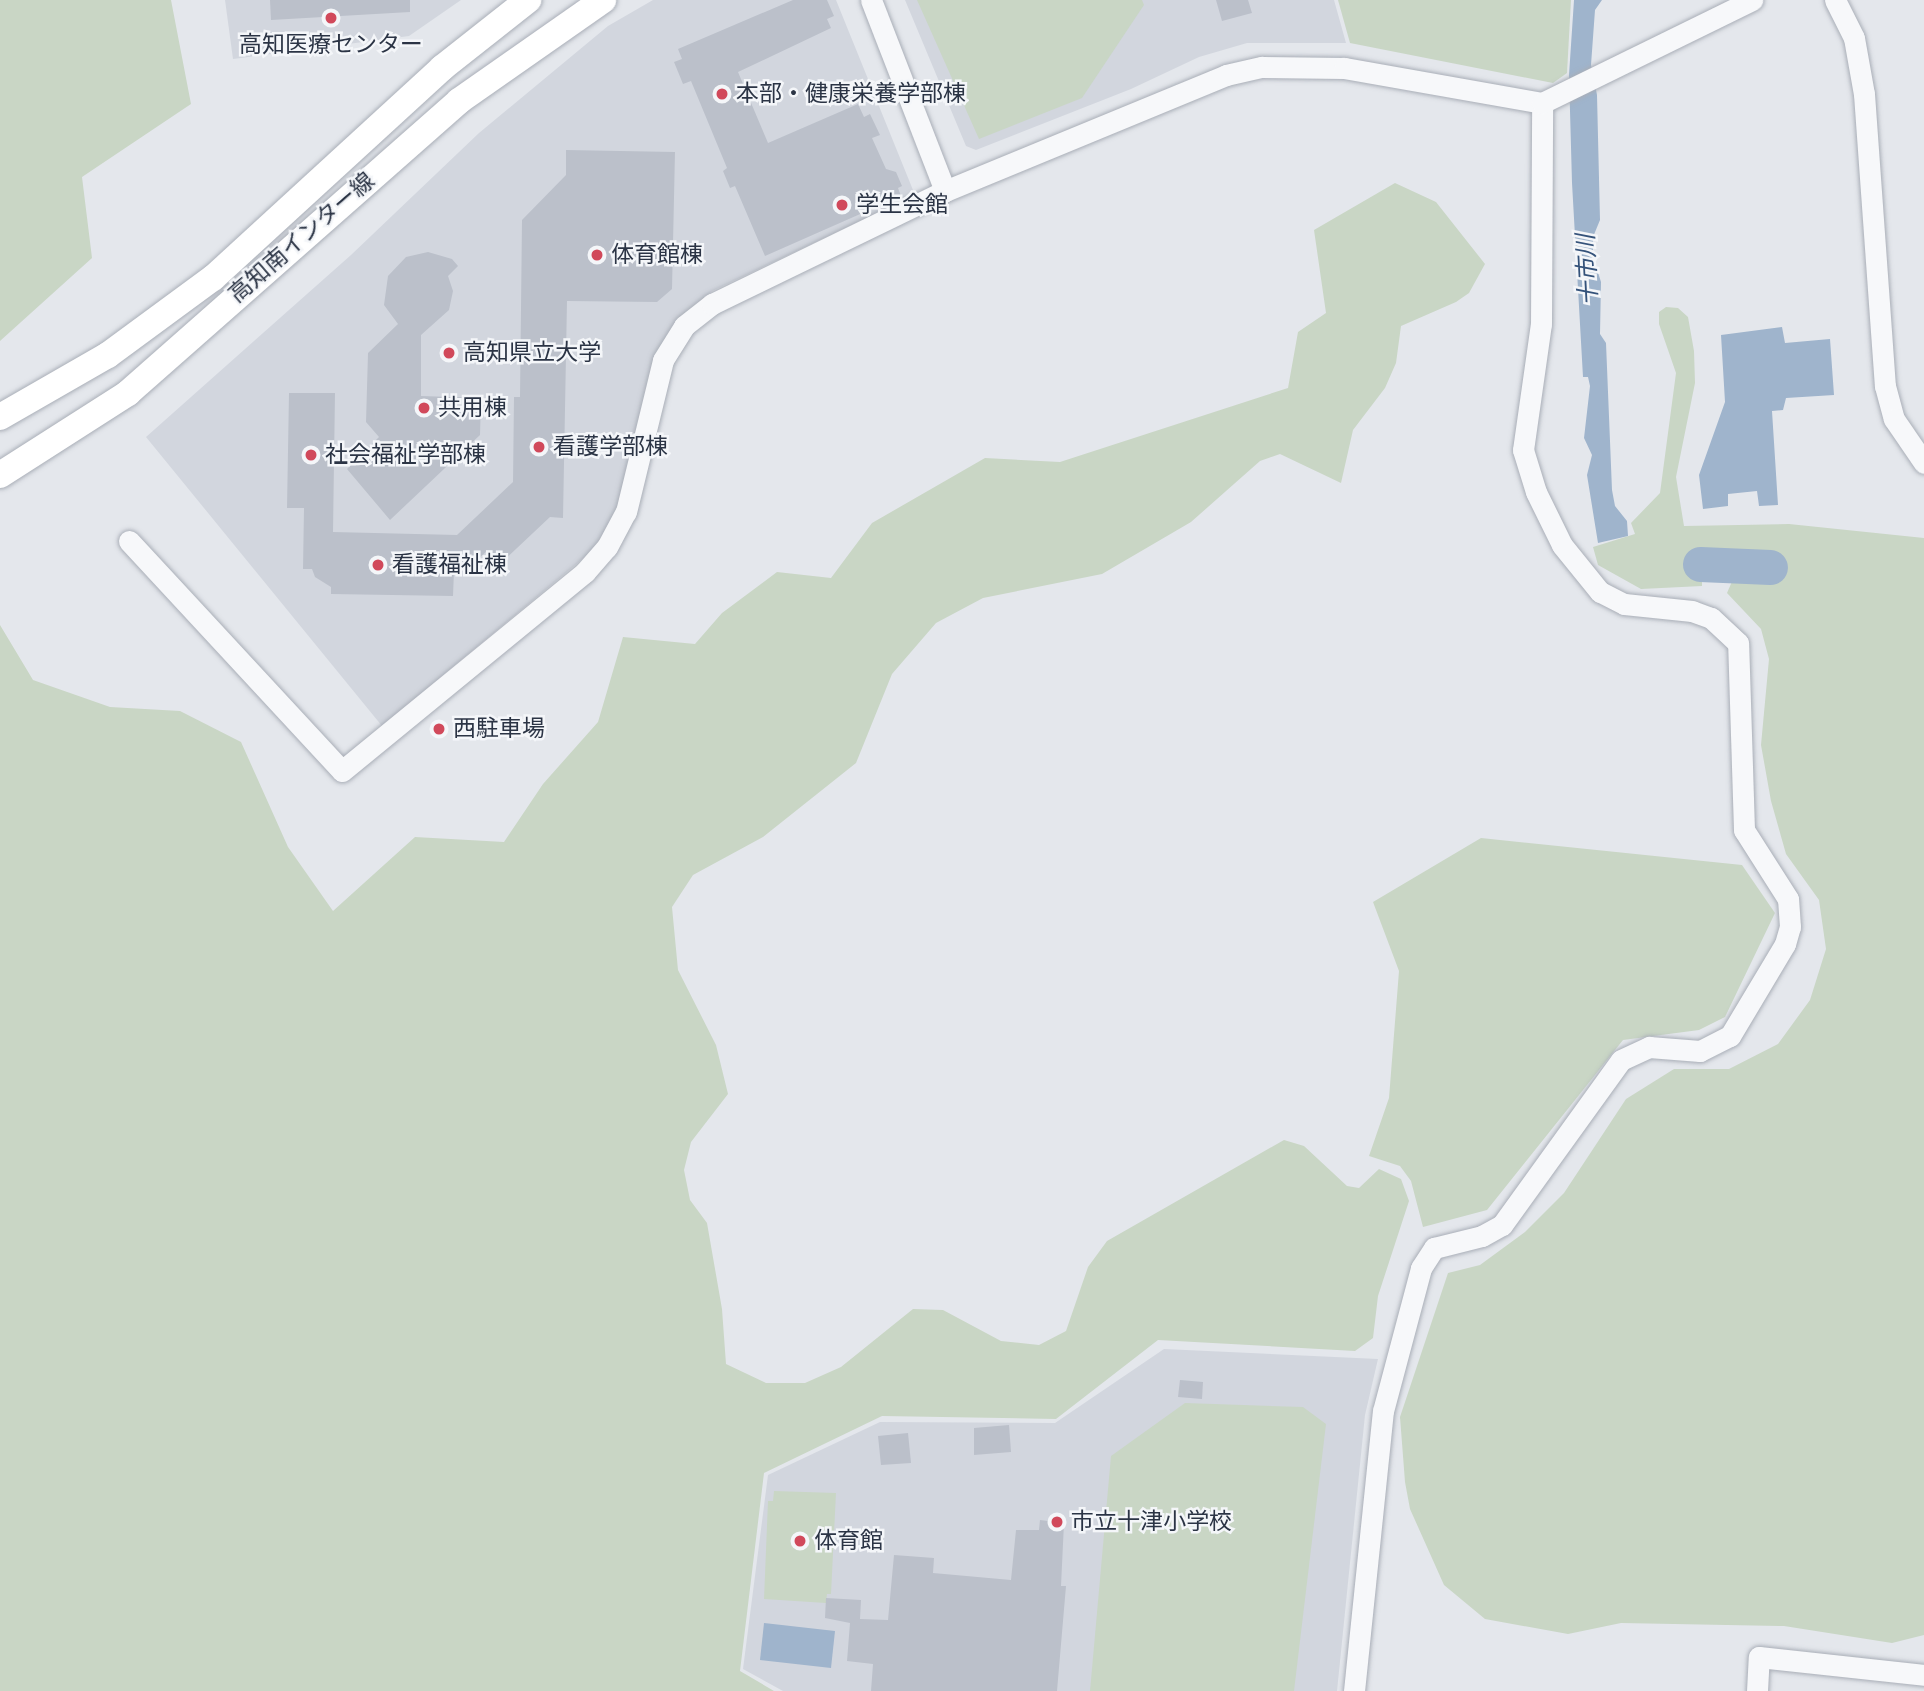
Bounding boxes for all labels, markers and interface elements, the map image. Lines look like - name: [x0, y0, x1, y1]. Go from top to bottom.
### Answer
- marker: 高知医療センター: [321, 8, 341, 28]
- place label: 高知医療センター: [239, 31, 423, 59]
- place label: 本部・健康栄養学部棟: [736, 80, 966, 108]
- marker: 本部・健康栄養学部棟: [714, 86, 730, 102]
- street label: 高知南インター線: [224, 167, 380, 309]
- place label: 学生会館: [856, 191, 948, 219]
- marker: 学生会館: [834, 197, 850, 213]
- water label: 十市川: [1572, 233, 1604, 307]
- place label: 体育館棟: [611, 241, 703, 269]
- marker: 体育館棟: [589, 247, 605, 263]
- place label: 高知県立大学: [463, 339, 601, 367]
- marker: 高知県立大学: [441, 345, 457, 361]
- place label: 共用棟: [438, 394, 507, 422]
- marker: 共用棟: [416, 400, 432, 416]
- place label: 看護学部棟: [553, 433, 668, 461]
- marker: 看護学部棟: [531, 439, 547, 455]
- place label: 社会福祉学部棟: [325, 441, 486, 469]
- marker: 社会福祉学部棟: [303, 447, 319, 463]
- place label: 看護福祉棟: [392, 551, 507, 579]
- marker: 看護福祉棟: [370, 557, 386, 573]
- place label: 西駐車場: [453, 715, 545, 743]
- marker: 西駐車場: [431, 721, 447, 737]
- place label: 市立十津小学校: [1071, 1508, 1232, 1536]
- marker: 市立十津小学校: [1049, 1514, 1065, 1530]
- place label: 体育館: [814, 1527, 883, 1555]
- marker: 体育館: [792, 1533, 808, 1549]

